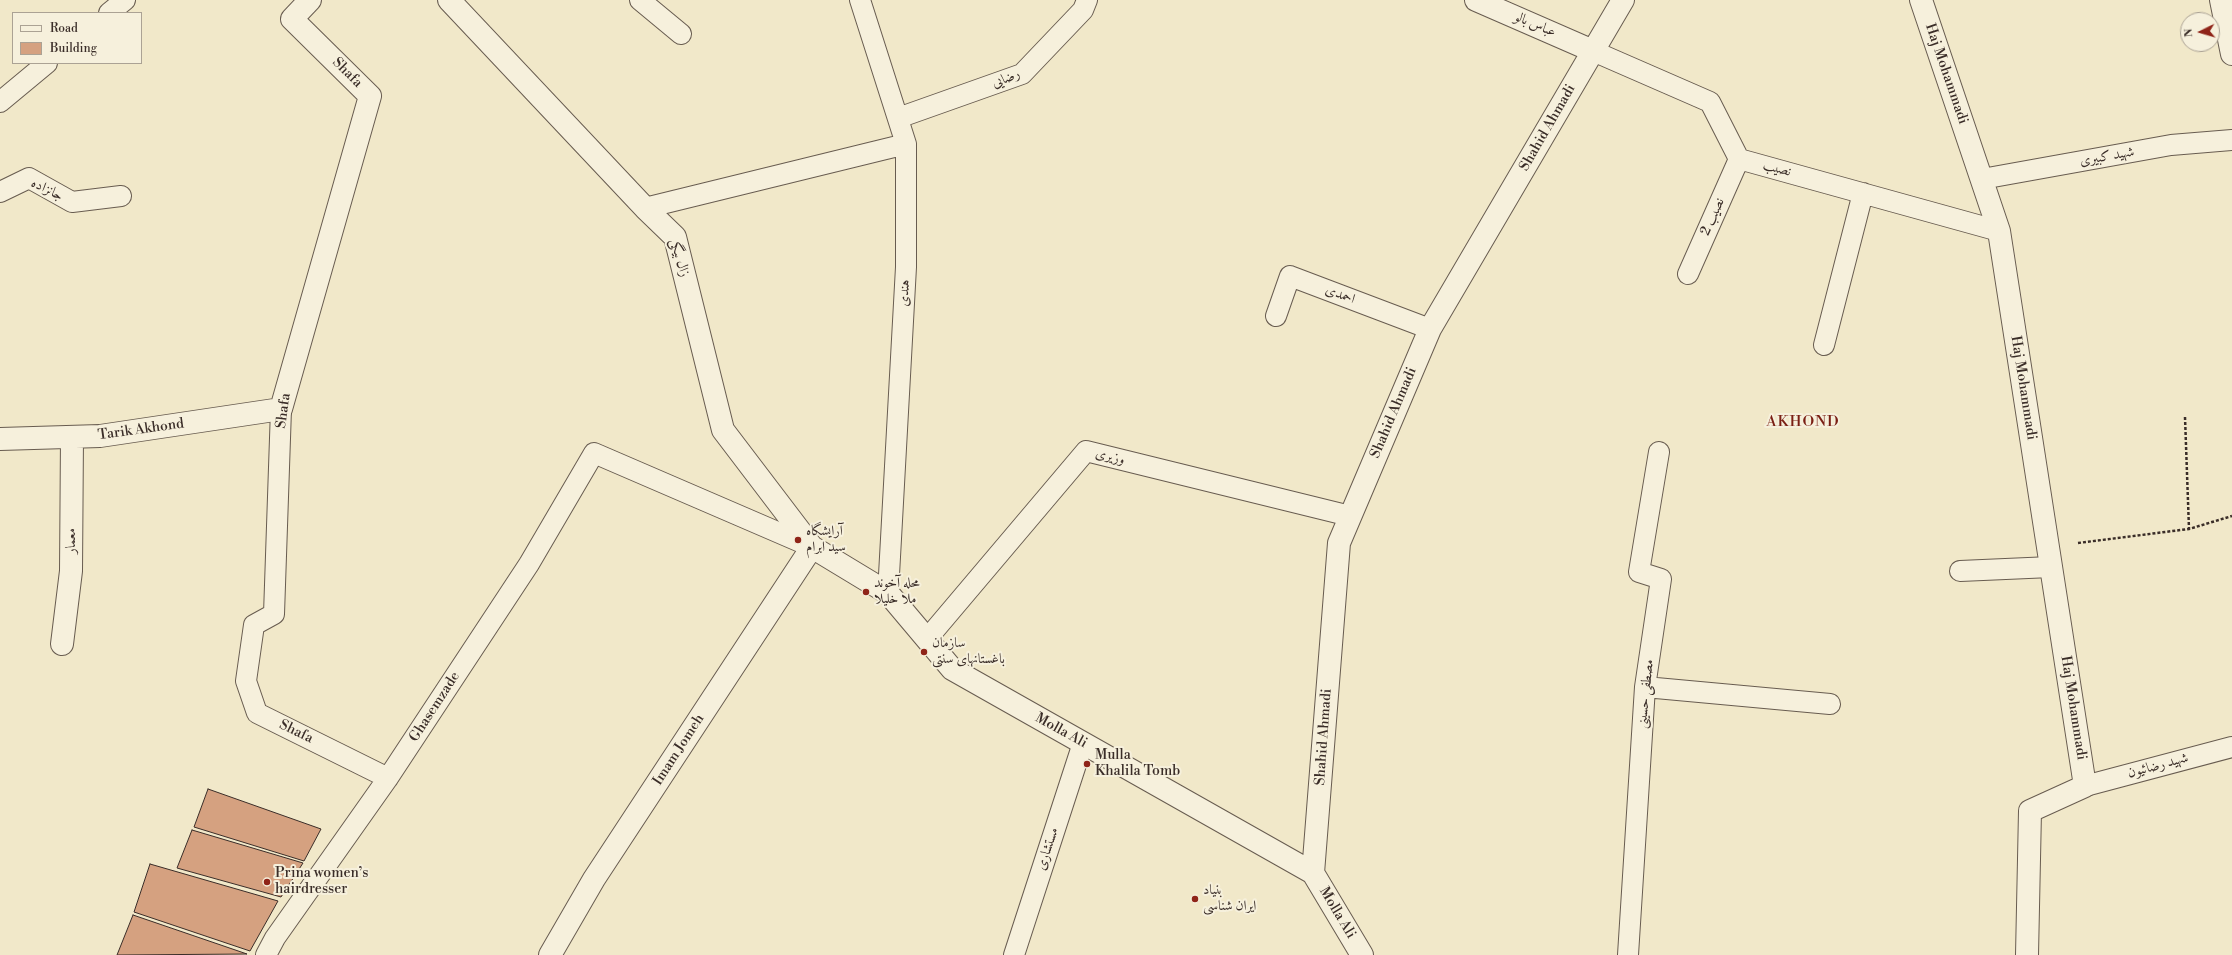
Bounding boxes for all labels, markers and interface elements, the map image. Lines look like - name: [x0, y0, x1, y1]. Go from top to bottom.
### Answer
- street label: عباس بالو: [1512, 9, 1558, 41]
- legend: [12, 12, 142, 64]
- north arrow: [2180, 12, 2220, 52]
- text: Road: [50, 21, 78, 36]
- street label: Haj Mohammadi: [1921, 21, 1971, 127]
- text: N: [2182, 28, 2196, 38]
- text: Building: [50, 41, 97, 56]
- street label: Shafa: [328, 54, 366, 92]
- street label: رضایی: [989, 66, 1023, 92]
- street label: Shahid Ahmadi: [1516, 82, 1580, 174]
- street label: شهید کبیری: [2078, 144, 2136, 170]
- street label: نصیب: [1761, 157, 1793, 181]
- street label: جانزاده: [28, 175, 66, 205]
- street label: نصیب 2: [1697, 196, 1729, 238]
- street label: زال بیگی: [665, 237, 693, 279]
- street label: هندی: [896, 279, 914, 307]
- street label: احمدی: [1323, 282, 1357, 308]
- street label: Haj Mohammadi: [2006, 335, 2040, 441]
- street label: Shahid Ahmadi: [1367, 365, 1421, 461]
- street label: Shafa: [273, 392, 295, 430]
- district label: AKHOND: [1766, 413, 1840, 431]
- street label: Tarik Akhond: [97, 416, 185, 444]
- street label: وزیری: [1094, 445, 1126, 469]
- place label: آرایشگاه سید ابرام: [806, 524, 846, 556]
- street label: معمار: [64, 528, 80, 554]
- marker: آرایشگاه سید ابرام: [793, 535, 803, 545]
- place label: محله آخوند ملا خلیلا: [874, 576, 920, 608]
- marker: محله آخوند ملا خلیلا: [861, 587, 871, 597]
- place label: سازمان باغستانهای سنتی: [932, 636, 1005, 668]
- marker: سازمان باغستانهای سنتی: [919, 647, 929, 657]
- street label: Haj Mohammadi: [2056, 655, 2090, 761]
- street label: مصطفی حسینی: [1634, 659, 1658, 729]
- street label: Ghasemzade: [406, 669, 464, 745]
- street label: Shahid Ahmadi: [1312, 688, 1336, 786]
- street label: Molla Ali: [1032, 710, 1090, 752]
- street label: Imam Jomeh: [650, 711, 708, 789]
- street label: Shafa: [276, 717, 316, 747]
- place label: Mulla Khalila Tomb: [1095, 748, 1180, 780]
- street label: شهید رضائیون: [2126, 750, 2190, 782]
- marker: Mulla Khalila Tomb: [1082, 759, 1092, 769]
- street label: مستشاری: [1033, 825, 1063, 873]
- place label: Prina women’s hairdresser: [275, 866, 368, 898]
- marker: Prina women’s hairdresser: [262, 877, 272, 887]
- place label: بنیاد ایران شناسی: [1203, 883, 1256, 916]
- street label: Molla Ali: [1315, 884, 1359, 942]
- marker: بنیاد ایران شناسی: [1190, 894, 1200, 904]

